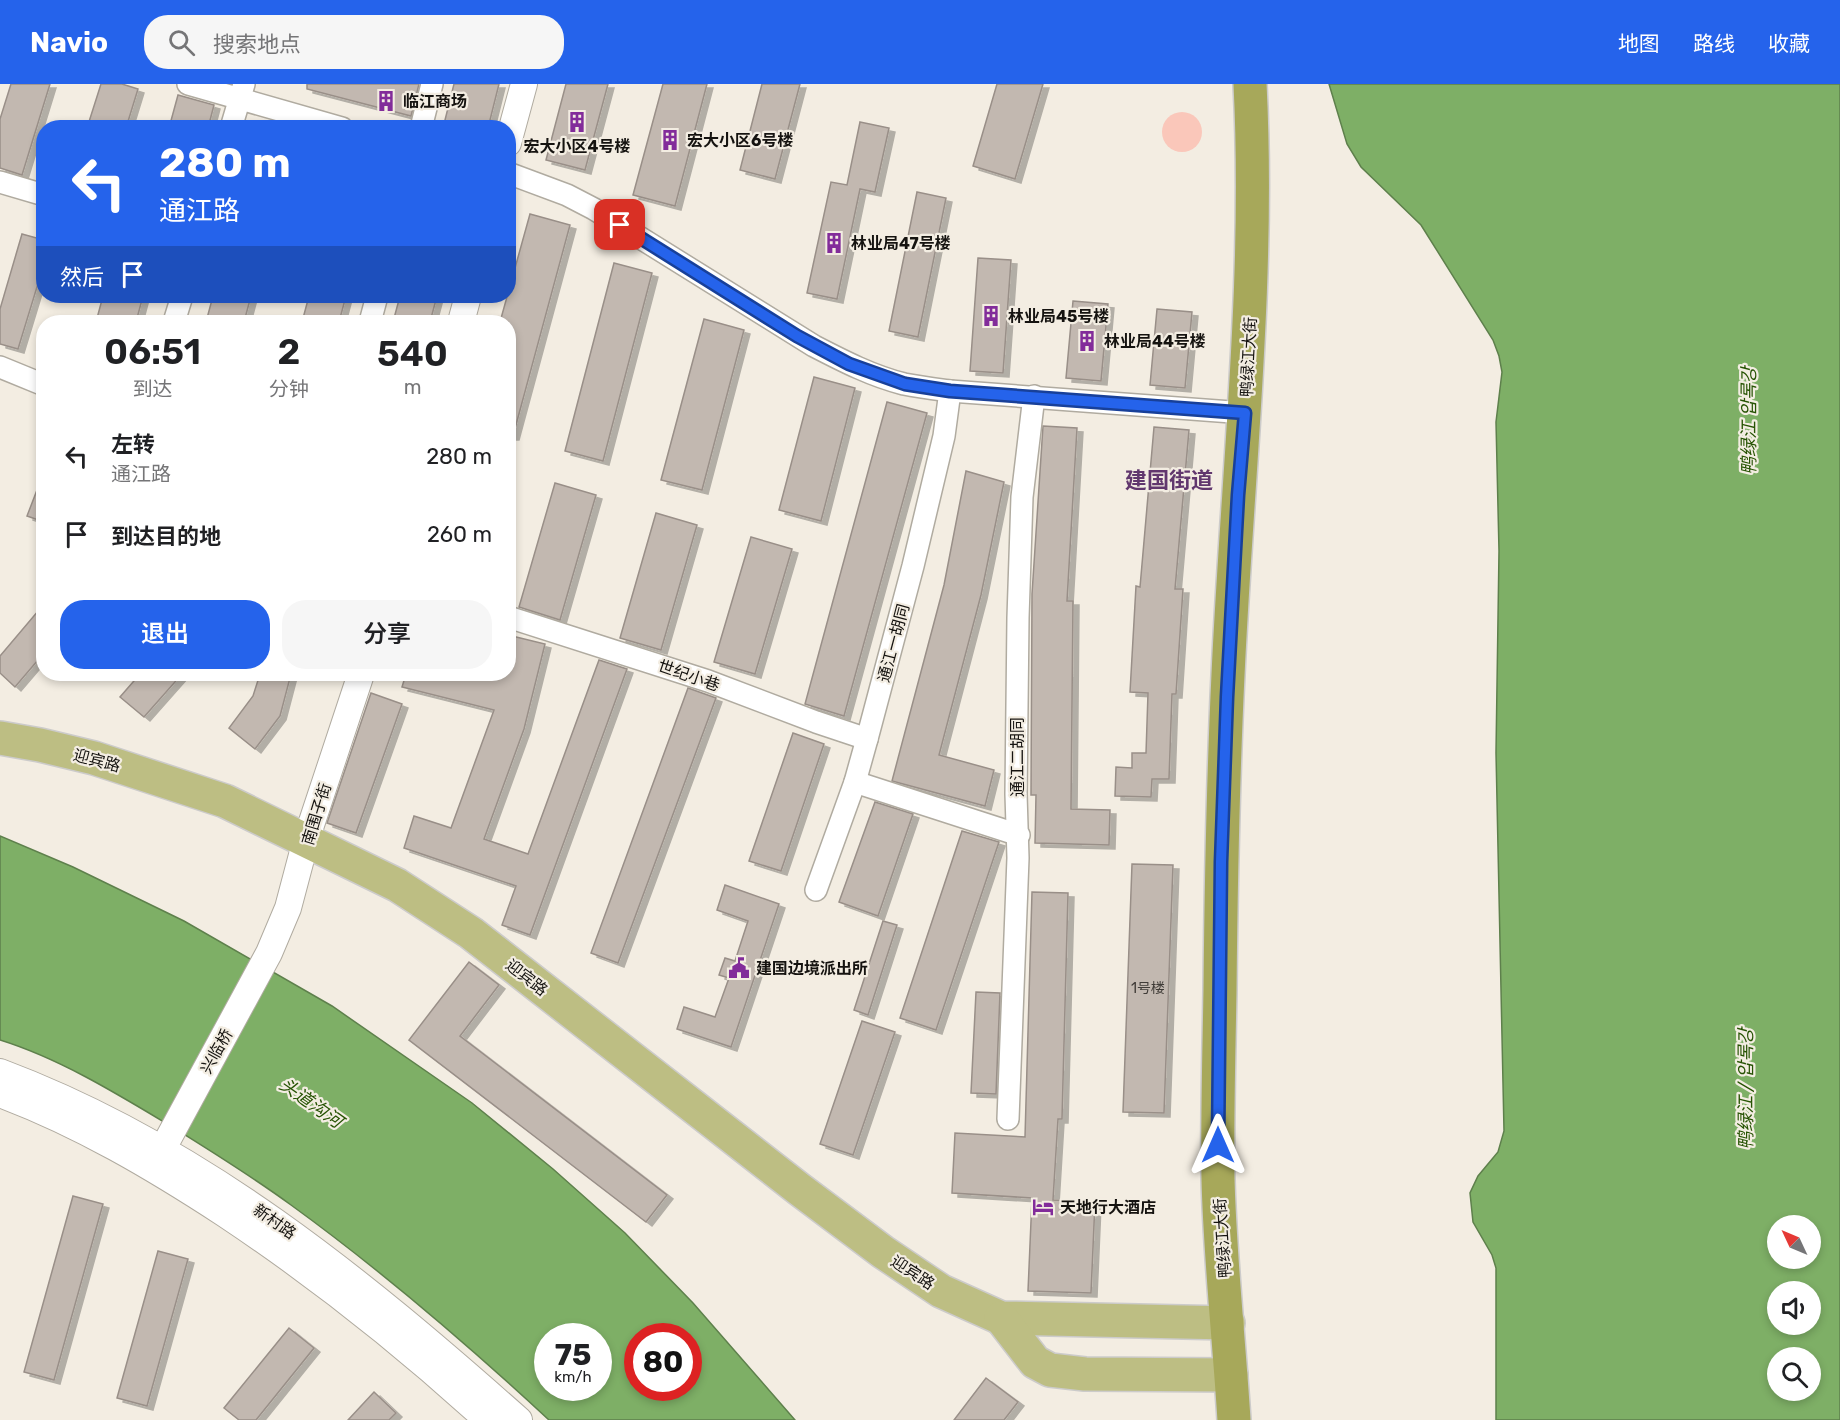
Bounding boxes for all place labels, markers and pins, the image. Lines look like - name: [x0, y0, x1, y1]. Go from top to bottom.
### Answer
- building icon: 临江商场: [374, 89, 398, 113]
- place label: 临江商场: [403, 92, 467, 111]
- building icon: 宏大小区4号楼: [565, 110, 589, 134]
- building icon: 宏大小区6号楼: [658, 128, 682, 152]
- place label: 宏大小区6号楼: [687, 131, 793, 150]
- place label: 宏大小区4号楼: [524, 137, 630, 156]
- pin: [594, 199, 645, 250]
- building icon: 林业局47号楼: [822, 231, 846, 255]
- place label: 林业局47号楼: [851, 234, 951, 253]
- building icon: 林业局45号楼: [979, 304, 1003, 328]
- place label: 林业局45号楼: [1008, 307, 1109, 326]
- building icon: 林业局44号楼: [1075, 329, 1099, 353]
- place label: 林业局44号楼: [1104, 332, 1206, 351]
- public building icon: 建国边境派出所: [727, 956, 751, 980]
- place label: 建国边境派出所: [756, 959, 868, 978]
- hotel icon: 天地行大酒店: [1031, 1195, 1055, 1219]
- place label: 天地行大酒店: [1060, 1198, 1156, 1217]

